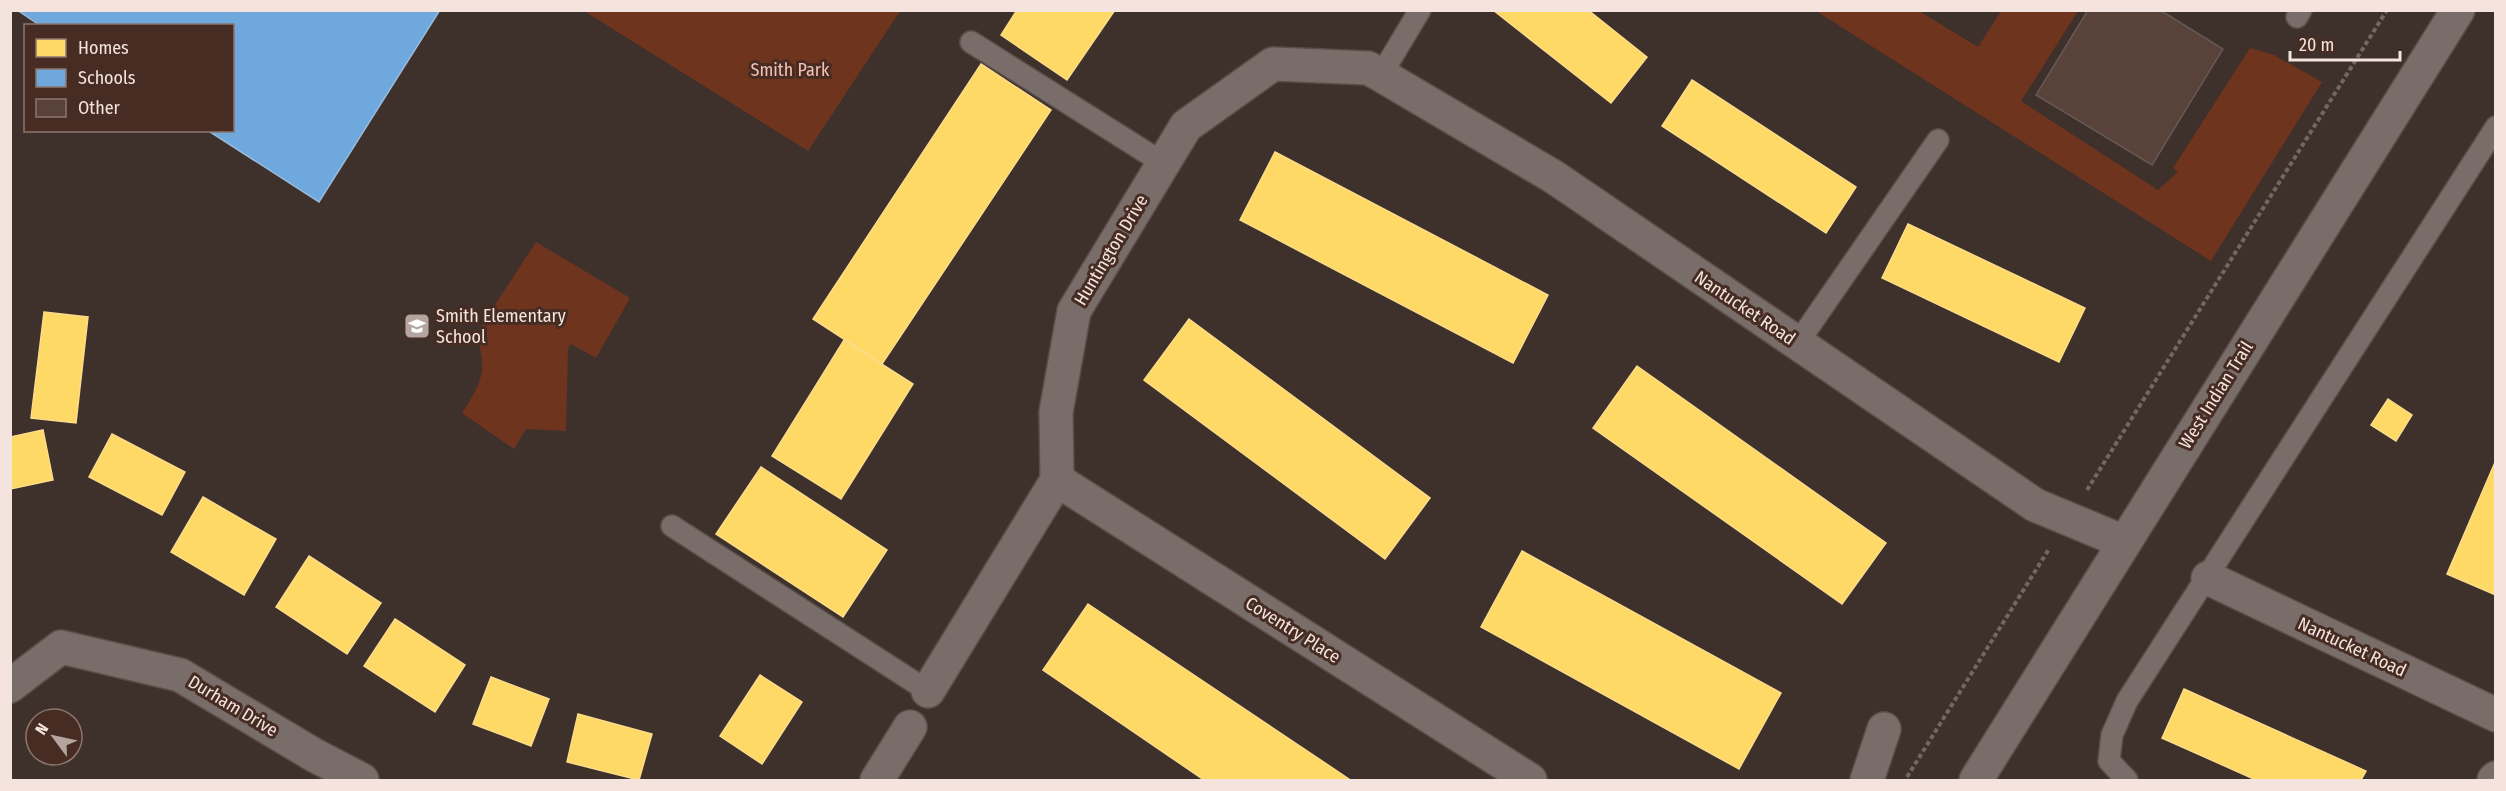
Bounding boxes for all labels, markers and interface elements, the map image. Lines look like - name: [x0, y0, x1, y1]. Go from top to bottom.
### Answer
- legend: [24, 24, 234, 132]
- scale bar: [2290, 24, 2400, 62]
- text: 20 m: [2299, 34, 2334, 56]
- text: Homes: [78, 37, 129, 59]
- park label: Smith Park: [751, 59, 830, 81]
- text: Schools: [78, 67, 136, 89]
- text: Other: [78, 97, 121, 119]
- street label: Huntington Drive: [1069, 191, 1153, 309]
- street label: Nantucket Road: [1690, 266, 1800, 350]
- place label: Smith Elementary School: [436, 305, 566, 348]
- school or university icon: Smith Elementary School: [402, 311, 432, 341]
- street label: West Indian Trail: [2174, 337, 2258, 453]
- street label: Coventry Place: [1241, 592, 1345, 668]
- street label: Nantucket Road: [2294, 612, 2410, 682]
- street label: Durham Drive: [184, 671, 282, 741]
- north arrow: [24, 707, 84, 767]
- text: N: [31, 720, 52, 738]

